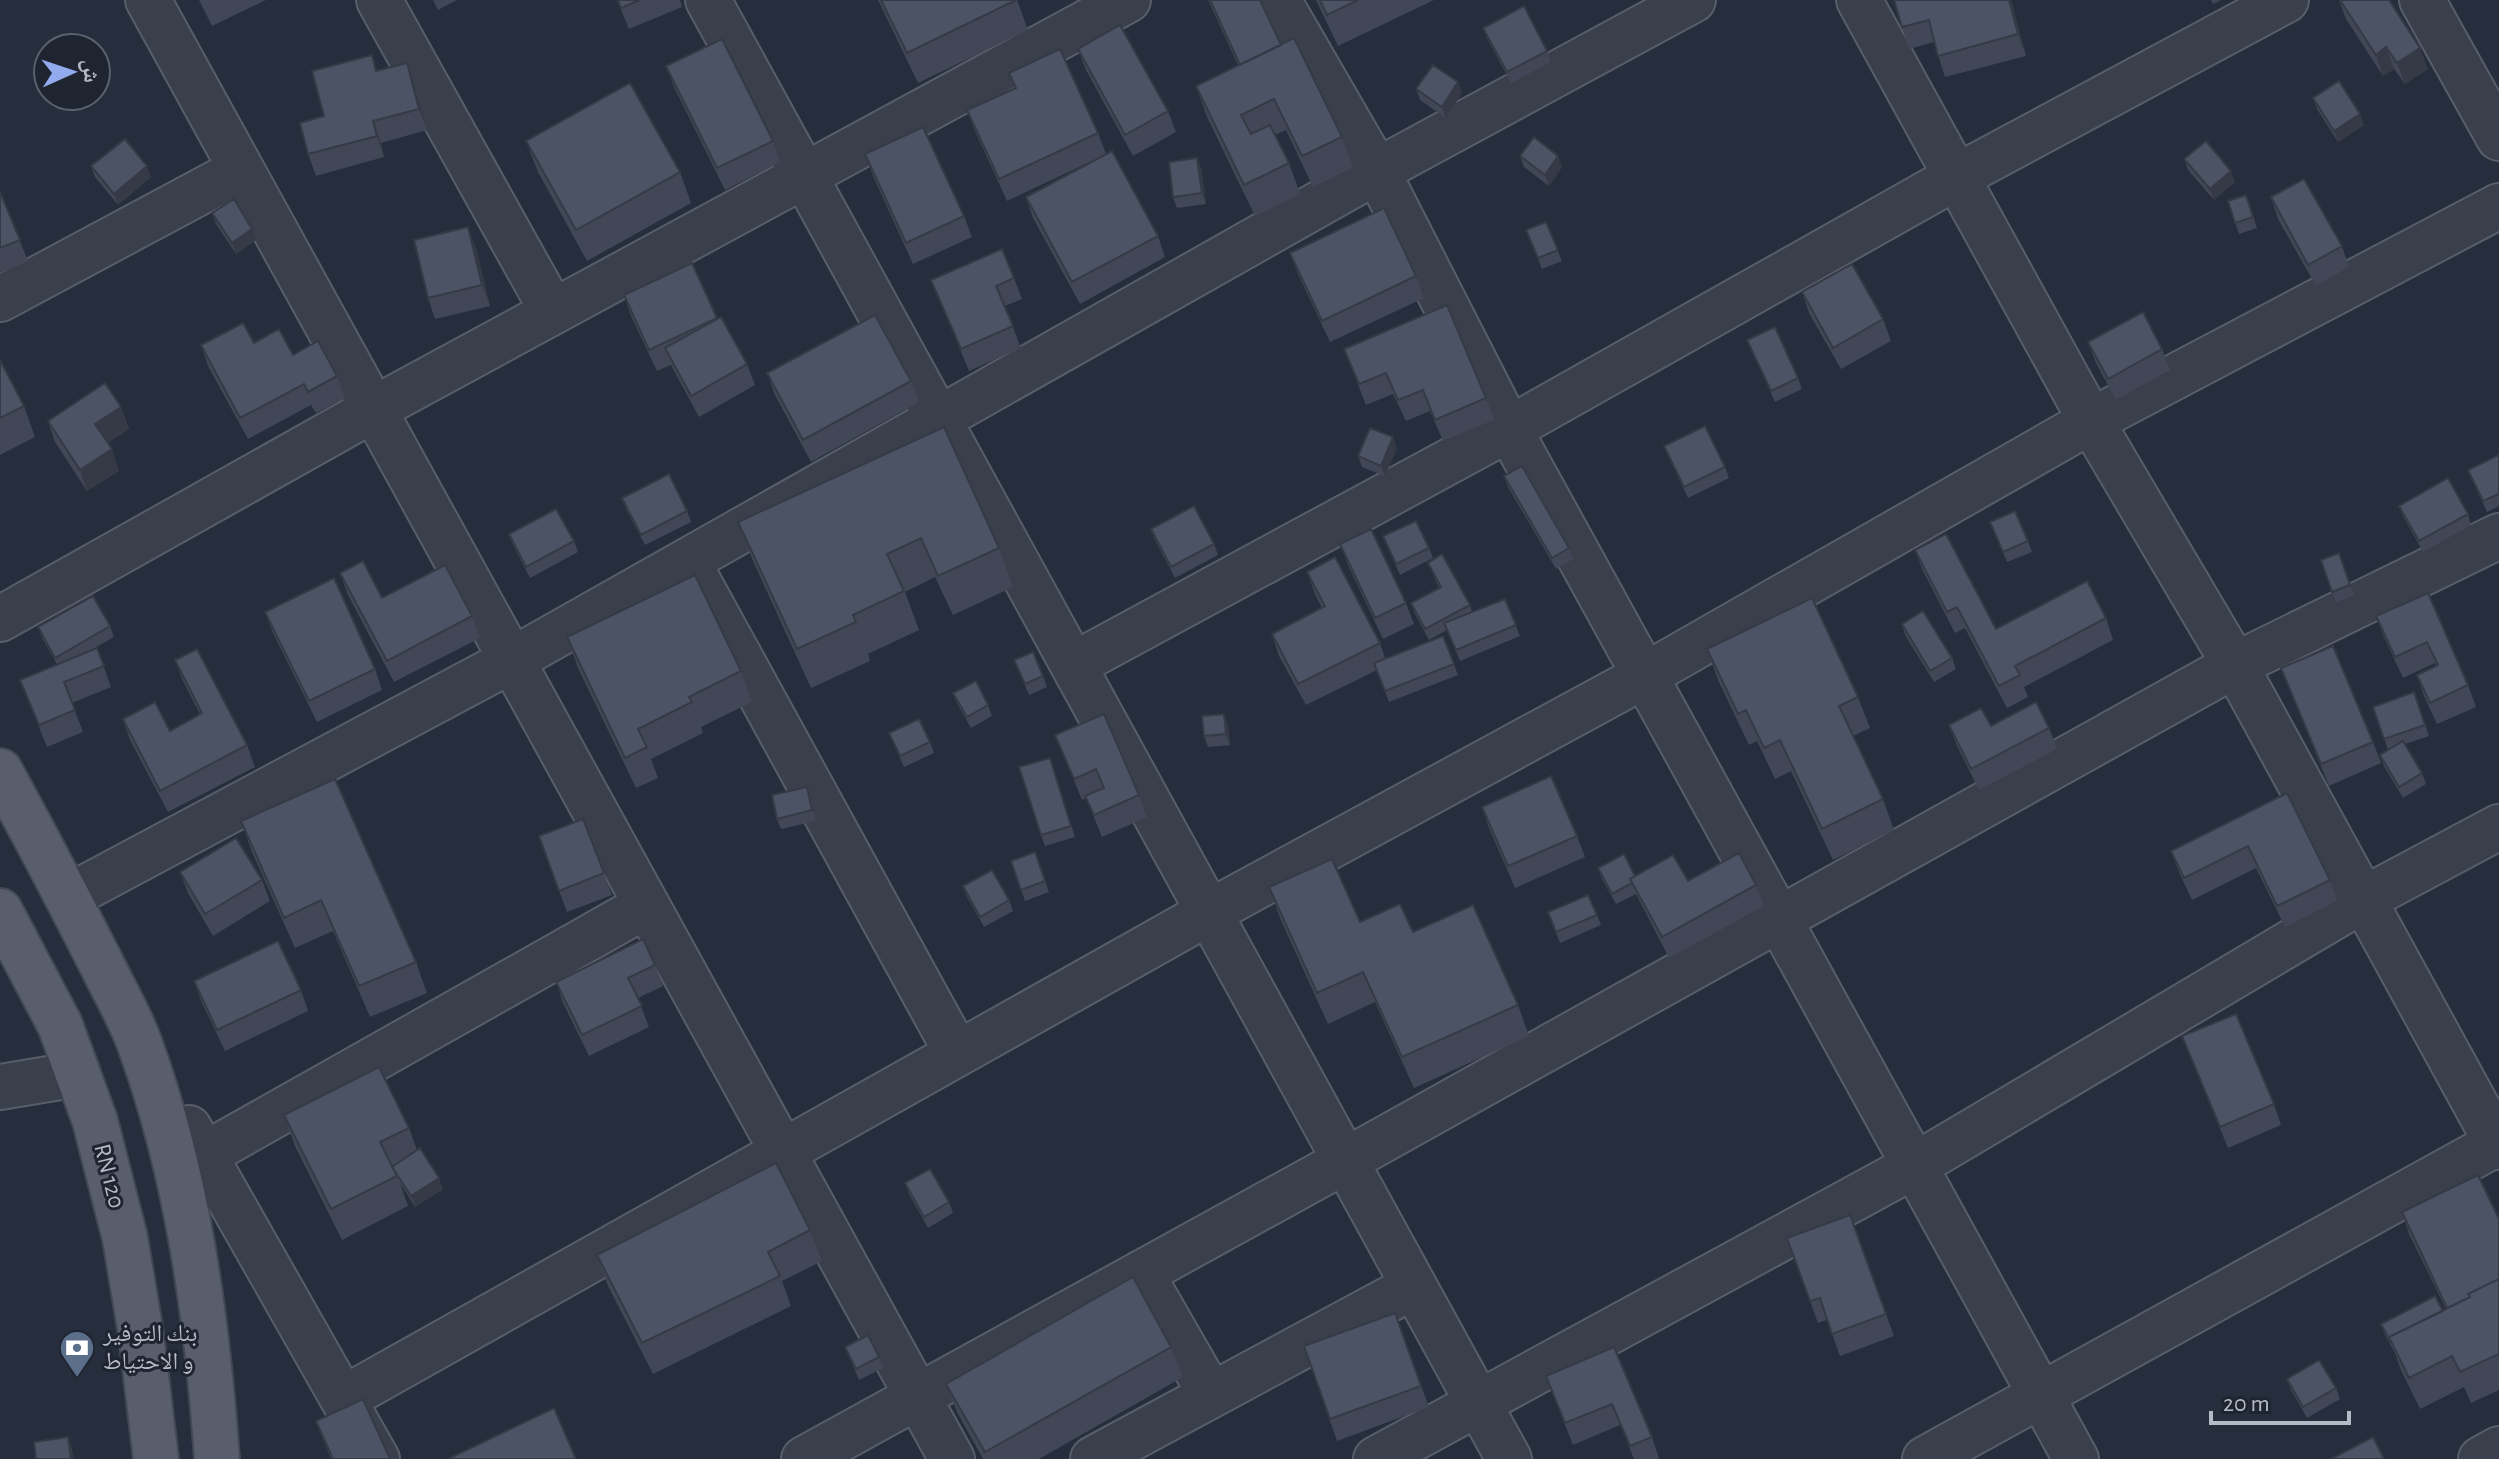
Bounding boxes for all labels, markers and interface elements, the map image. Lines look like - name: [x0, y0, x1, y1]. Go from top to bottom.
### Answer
- north arrow: [32, 32, 112, 112]
- text: ش: [77, 59, 103, 83]
- street label: RN 120: [89, 1141, 129, 1211]
- place label: بنك التوفير و الاحتياط: [102, 1322, 197, 1374]
- bank icon: بنك التوفير و الاحتياط: [58, 1329, 96, 1379]
- scale bar: [2211, 1375, 2349, 1425]
- text: 20 m: [2223, 1392, 2270, 1416]

